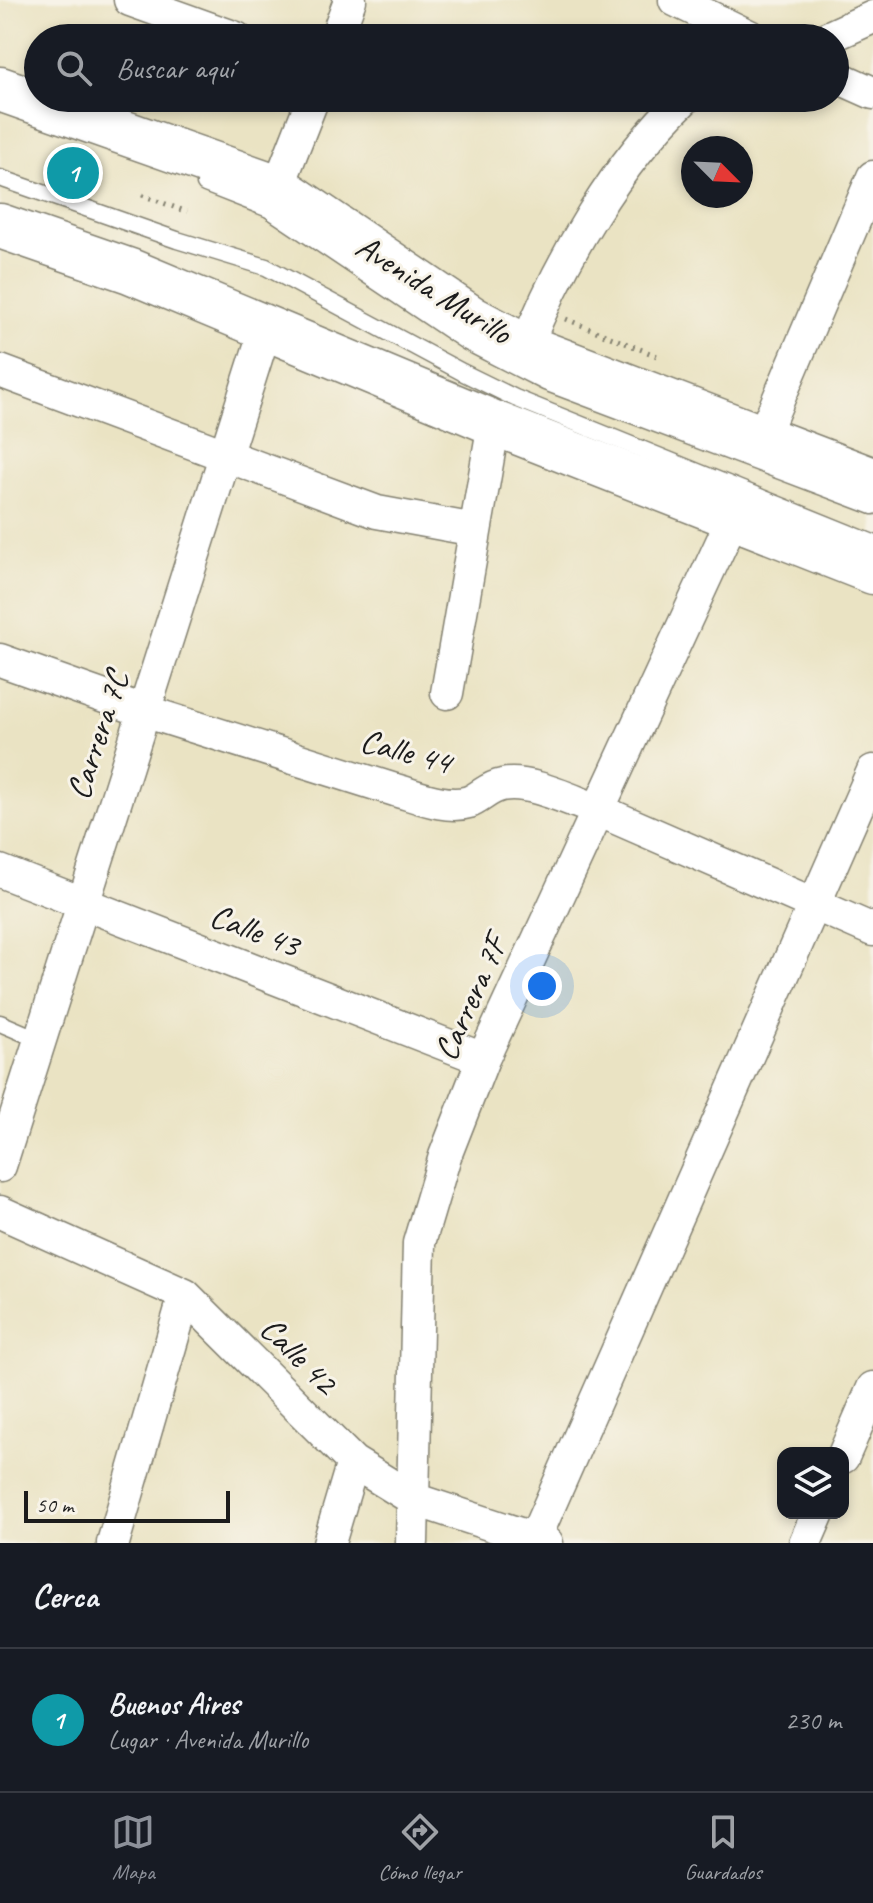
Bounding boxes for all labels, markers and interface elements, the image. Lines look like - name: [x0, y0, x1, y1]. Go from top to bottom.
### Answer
- search box: [24, 24, 849, 112]
- icon: search: [52, 46, 96, 90]
- text: Buscar aquí: [116, 49, 234, 87]
- north arrow: [681, 136, 753, 208]
- pin: 1: [47, 143, 99, 203]
- street label: Avenida Murillo: [348, 224, 521, 355]
- street label: Carrera 7C: [56, 663, 139, 805]
- street label: Calle 44: [356, 718, 460, 785]
- street label: Calle 43: [204, 893, 308, 968]
- street label: Carrera 7F: [424, 922, 519, 1067]
- your location: [522, 966, 562, 1006]
- street label: Calle 42: [251, 1307, 349, 1405]
- map controls: [777, 1447, 849, 1519]
- button: layers: [777, 1447, 849, 1519]
- scale bar: [24, 1487, 230, 1523]
- text: 50 m: [36, 1491, 73, 1519]
- text: Cerca: [32, 1574, 98, 1617]
- text: Buenos Aires: [108, 1685, 240, 1723]
- text: 1: [52, 1704, 64, 1737]
- text: 230 m: [785, 1704, 841, 1737]
- text: Lugar · Avenida Murillo: [108, 1723, 308, 1756]
- tab: Mapa: [111, 1810, 155, 1886]
- tab: Cómo llegar: [378, 1810, 462, 1886]
- tab: Guardados: [684, 1810, 762, 1886]

